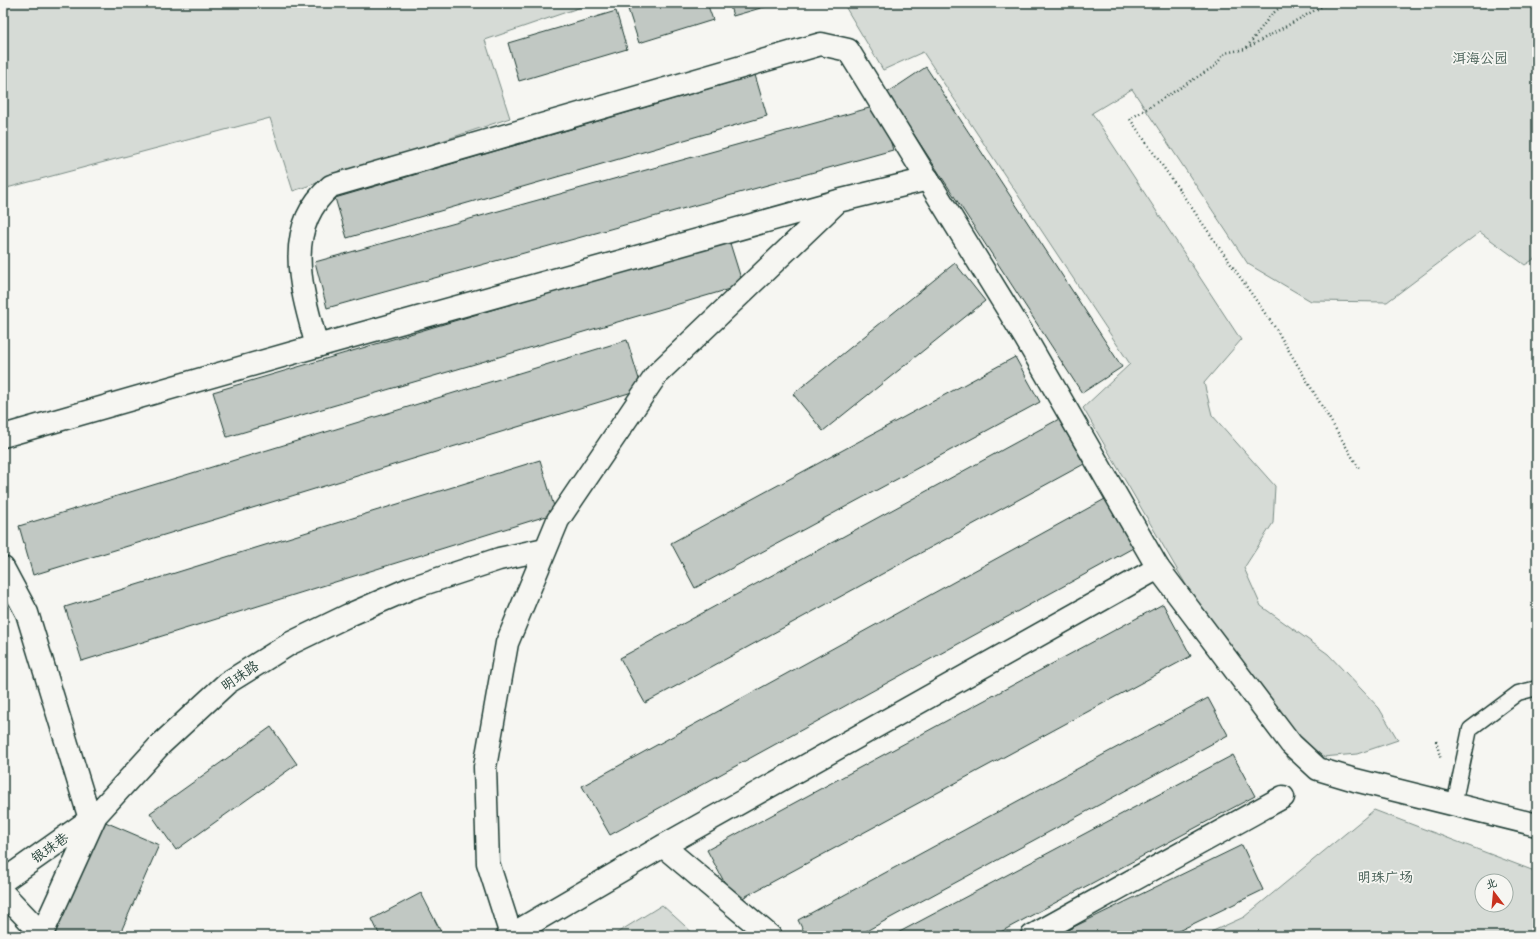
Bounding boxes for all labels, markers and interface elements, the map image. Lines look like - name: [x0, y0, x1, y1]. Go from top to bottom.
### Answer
- park label: 洱海公园: [1452, 46, 1508, 71]
- street label: 明珠路: [216, 654, 264, 698]
- street label: 银珠巷: [26, 825, 75, 870]
- park label: 明珠广场: [1357, 865, 1413, 890]
- north arrow: [1474, 873, 1514, 913]
- text: 北: [1483, 873, 1499, 895]

